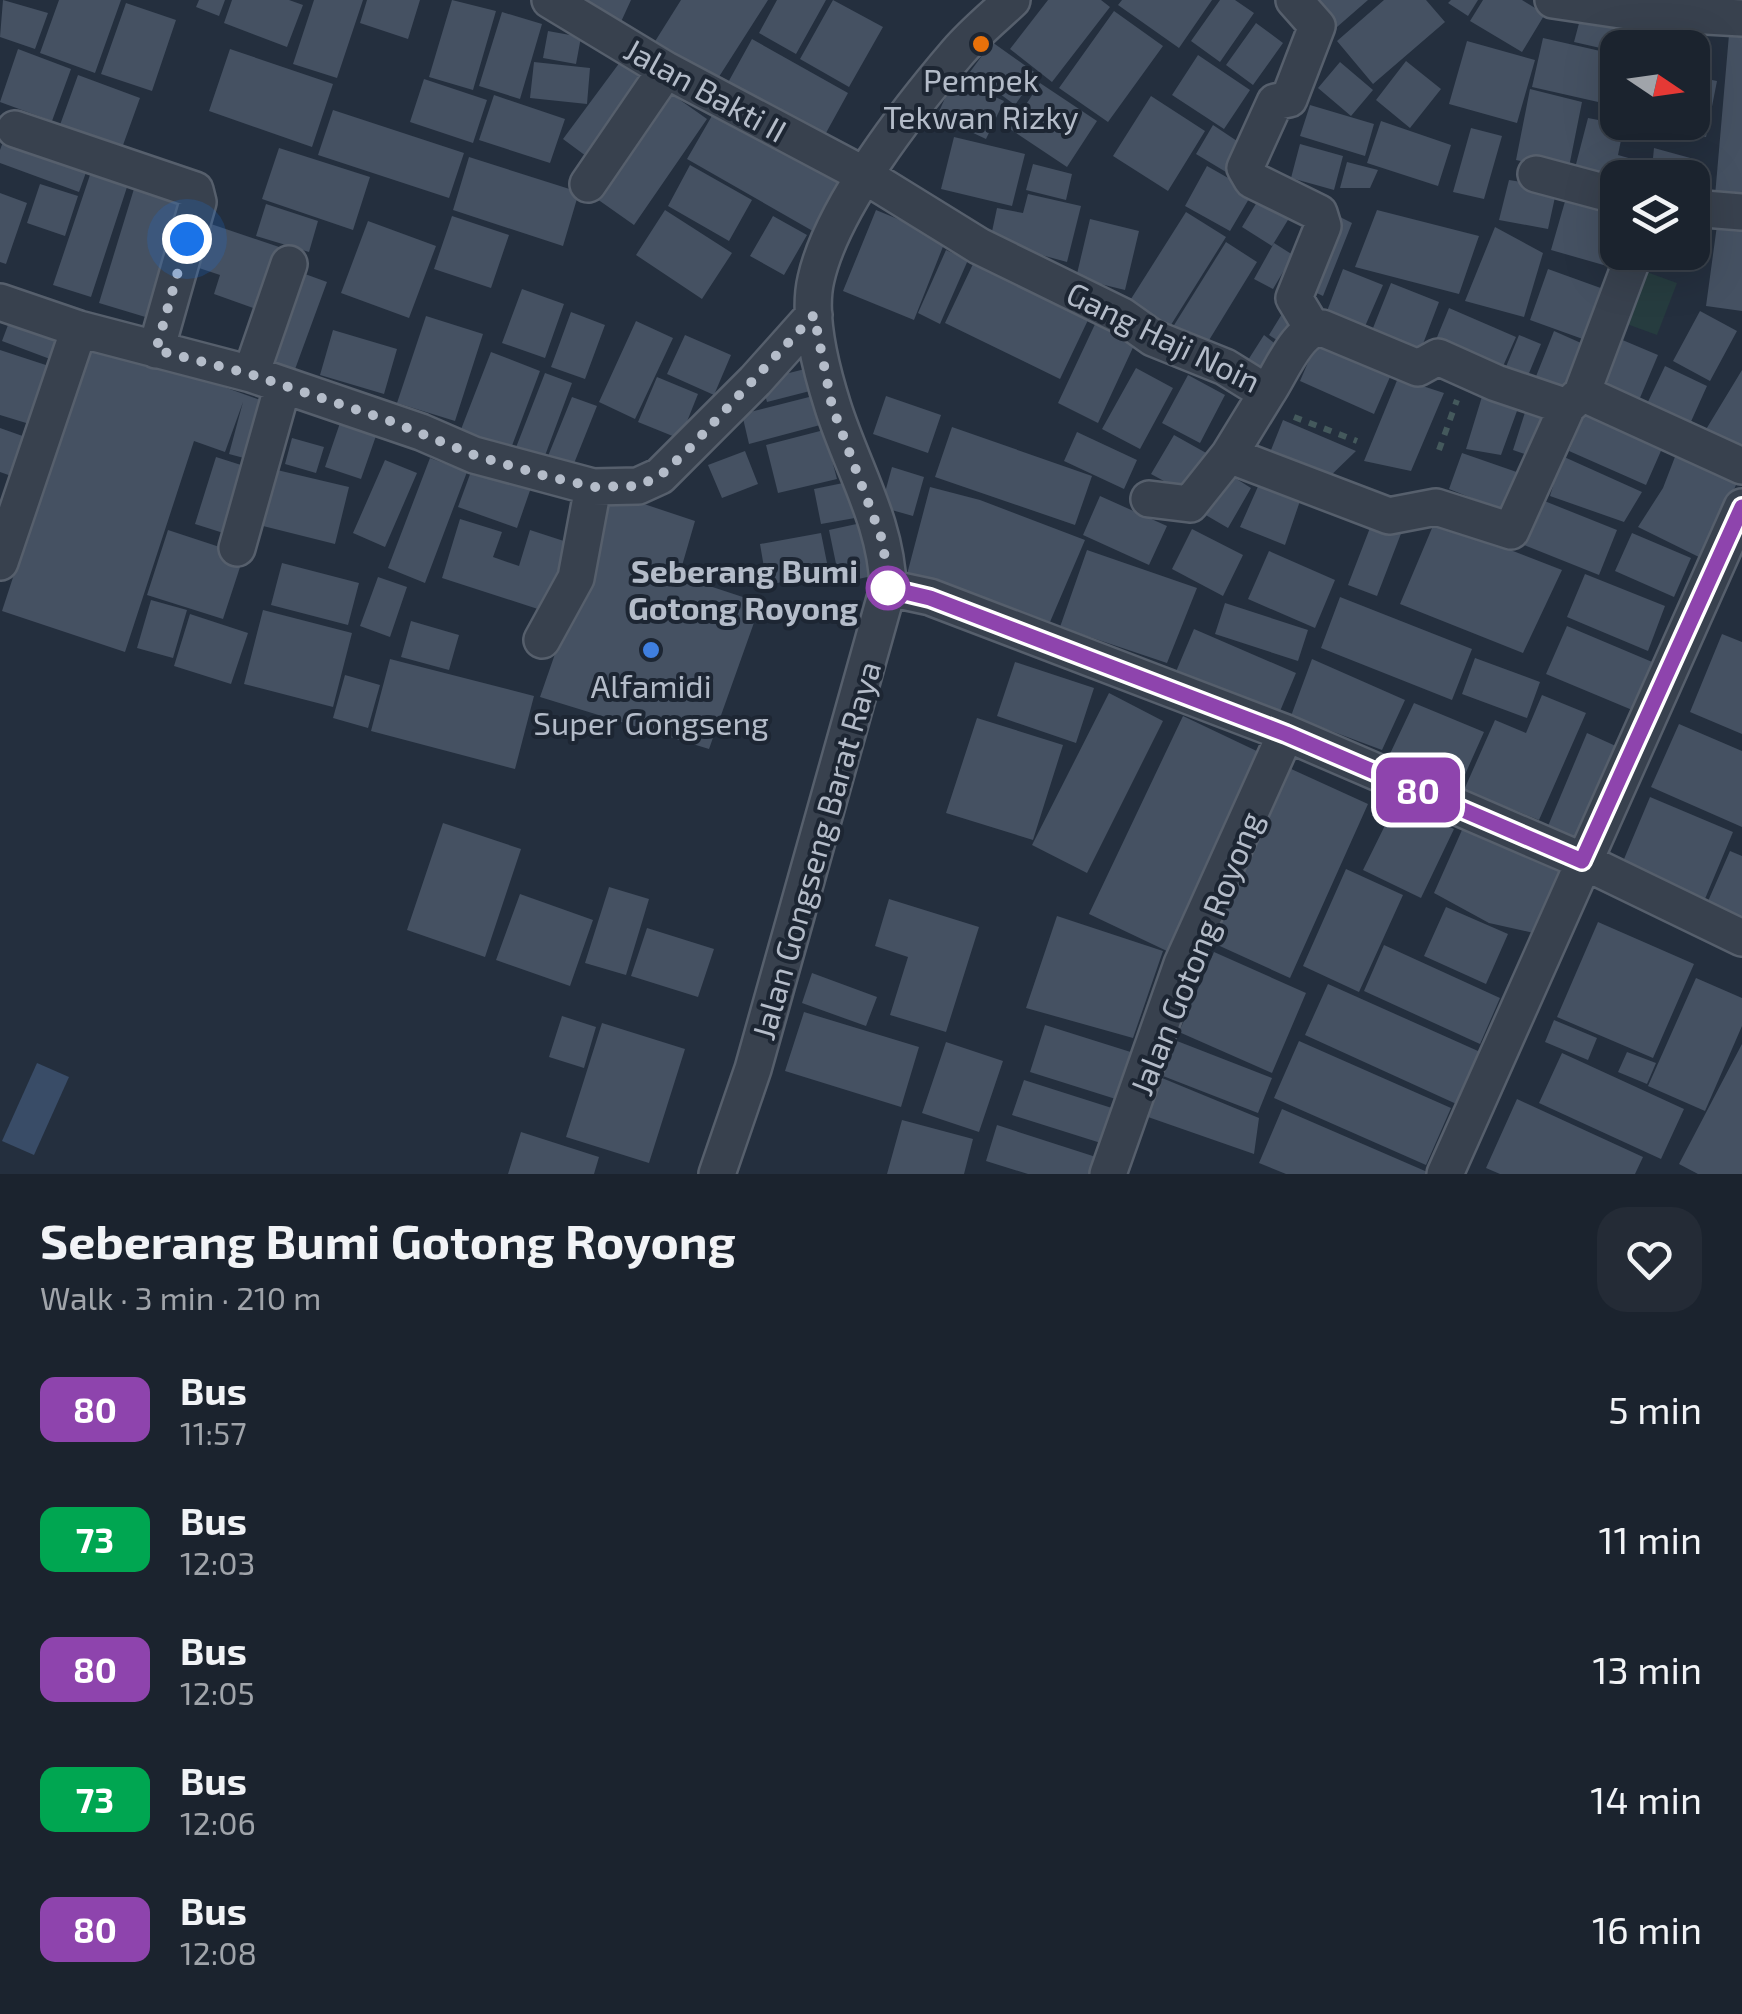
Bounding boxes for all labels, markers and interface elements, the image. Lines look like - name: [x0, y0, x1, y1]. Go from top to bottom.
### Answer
- street label: Jalan Bakti II: [619, 29, 793, 149]
- north arrow: [1600, 30, 1710, 140]
- map controls: [1600, 30, 1710, 270]
- marker: Pempek Tekwan Rizky: [970, 33, 992, 55]
- place label: Pempek Tekwan Rizky: [883, 60, 1079, 135]
- button: layers: [1600, 160, 1710, 270]
- your location: [162, 214, 212, 264]
- street label: Gang Haji Noin: [1061, 273, 1267, 400]
- place label: Seberang Bumi Gotong Royong: [628, 551, 858, 627]
- marker: Seberang Bumi Gotong Royong: [867, 567, 909, 609]
- marker: Alfamidi Super Gongseng: [640, 639, 662, 661]
- street label: Jalan Gongseng Barat Raya: [743, 656, 887, 1044]
- place label: Alfamidi Super Gongseng: [533, 666, 769, 741]
- line badge: 80: [1373, 758, 1463, 822]
- text: 80: [1396, 769, 1440, 811]
- street label: Jalan Gotong Royong: [1121, 806, 1269, 1100]
- button: heart: [1597, 1207, 1702, 1312]
- text: Seberang Bumi Gotong Royong: [40, 1211, 736, 1269]
- text: Walk · 3 min · 210 m: [40, 1278, 321, 1316]
- text: Bus: [180, 1367, 247, 1413]
- text: 5 min: [1608, 1386, 1702, 1432]
- text: 80: [73, 1388, 117, 1430]
- text: 11:57: [180, 1413, 247, 1451]
- text: Bus: [180, 1497, 247, 1543]
- text: 11 min: [1598, 1516, 1702, 1562]
- text: 73: [76, 1518, 114, 1560]
- text: 12:03: [180, 1543, 255, 1581]
- text: Bus: [180, 1627, 247, 1673]
- text: 13 min: [1592, 1646, 1702, 1692]
- text: 80: [73, 1648, 117, 1690]
- text: 12:05: [180, 1673, 255, 1711]
- text: Bus: [180, 1757, 247, 1803]
- text: 14 min: [1590, 1776, 1702, 1822]
- text: 73: [76, 1778, 114, 1820]
- text: 12:06: [180, 1803, 256, 1841]
- text: Bus: [180, 1887, 247, 1933]
- text: 16 min: [1592, 1906, 1702, 1952]
- text: 80: [73, 1908, 117, 1950]
- text: 12:08: [180, 1933, 257, 1971]

